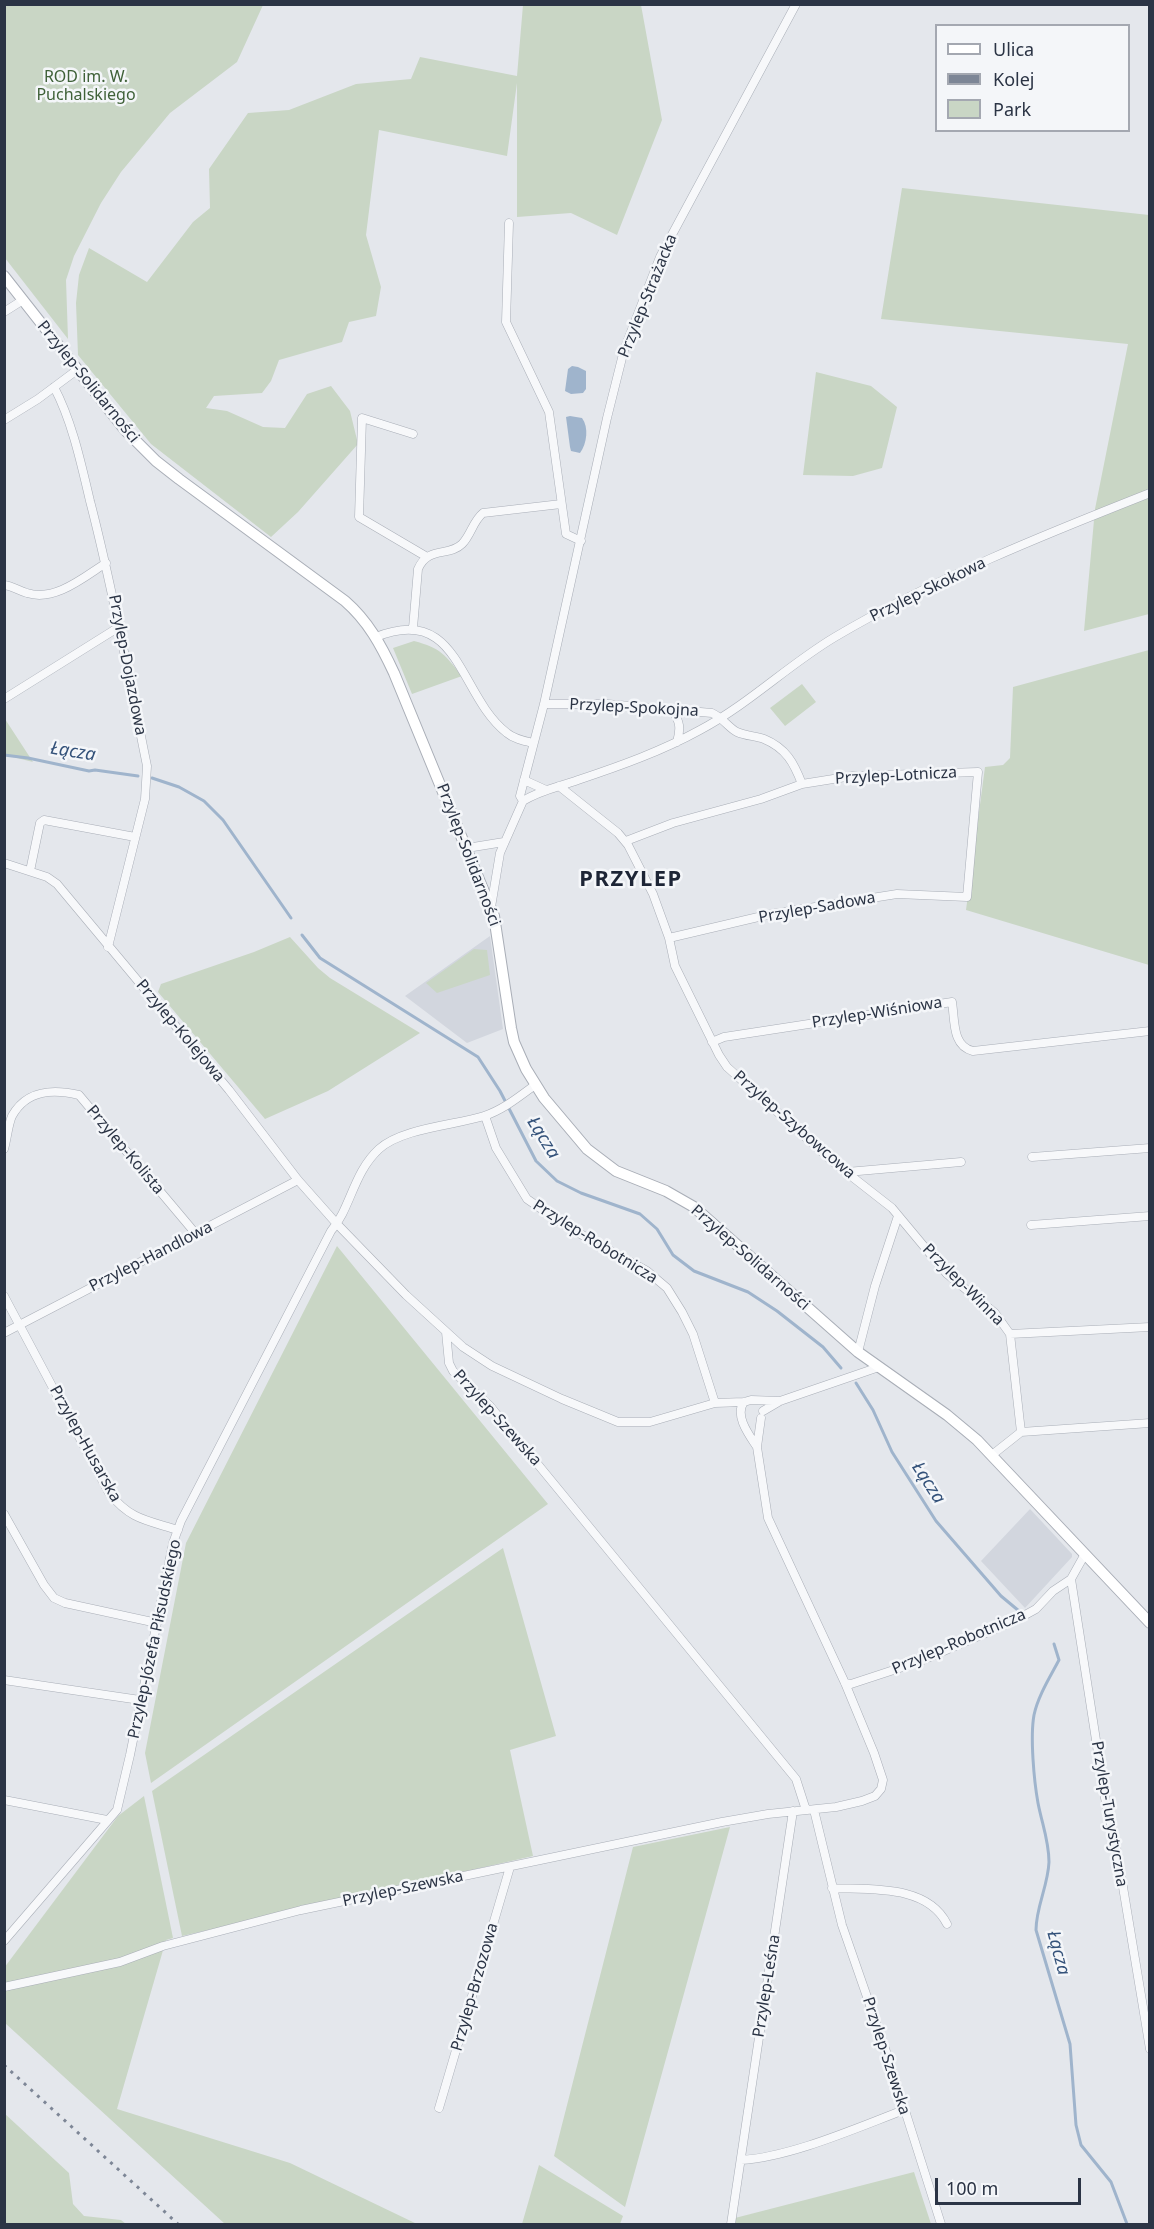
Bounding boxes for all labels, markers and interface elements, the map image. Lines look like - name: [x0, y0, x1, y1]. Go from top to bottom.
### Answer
- legend: [935, 24, 1130, 132]
- text: Ulica: [993, 37, 1034, 61]
- park label: ROD im. W. Puchalskiego: [36, 67, 136, 105]
- text: Kolej: [993, 67, 1034, 91]
- text: Park: [993, 97, 1031, 121]
- street label: Przylep-Strażacka: [614, 231, 682, 361]
- street label: Przylep-Solidarności: [33, 317, 143, 447]
- street label: Przylep-Skokowa: [867, 554, 989, 626]
- street label: Przylep-Dojazdowa: [104, 593, 150, 737]
- street label: Przylep-Spokojna: [569, 695, 699, 721]
- water label: Łącza: [49, 738, 97, 766]
- street label: Przylep-Lotnicza: [835, 763, 957, 789]
- street label: Przylep-Solidarności: [432, 781, 504, 929]
- district label: PRZYLEP: [579, 867, 683, 893]
- street label: Przylep-Sadowa: [757, 888, 877, 928]
- street label: Przylep-Kolejowa: [132, 976, 228, 1086]
- street label: Przylep-Wiśniowa: [810, 993, 944, 1033]
- street label: Przylep-Szybowcowa: [729, 1067, 859, 1183]
- street label: Przylep-Kolista: [82, 1102, 168, 1198]
- water label: Łącza: [522, 1113, 564, 1163]
- street label: Przylep-Robotnicza: [529, 1196, 661, 1288]
- street label: Przylep-Solidarności: [687, 1201, 813, 1315]
- street label: Przylep-Handlowa: [86, 1218, 216, 1296]
- street label: Przylep-Winna: [918, 1240, 1008, 1330]
- street label: Przylep-Szewska: [449, 1366, 545, 1470]
- street label: Przylep-Husarska: [45, 1382, 125, 1506]
- water label: Łącza: [907, 1458, 949, 1508]
- street label: Przylep-Józefa Piłsudskiego: [124, 1538, 186, 1740]
- street label: Przylep-Robotnicza: [889, 1605, 1029, 1679]
- street label: Przylep-Turystyczna: [1087, 1740, 1131, 1888]
- street label: Przylep-Szewska: [341, 1867, 465, 1911]
- street label: Przylep-Brzozowa: [447, 1921, 503, 2053]
- water label: Łącza: [1042, 1928, 1074, 1978]
- street label: Przylep-Leśna: [749, 1933, 785, 2039]
- street label: Przylep-Szewska: [858, 1995, 914, 2117]
- scale bar: [938, 2166, 1084, 2204]
- text: 100 m: [946, 2176, 998, 2200]

